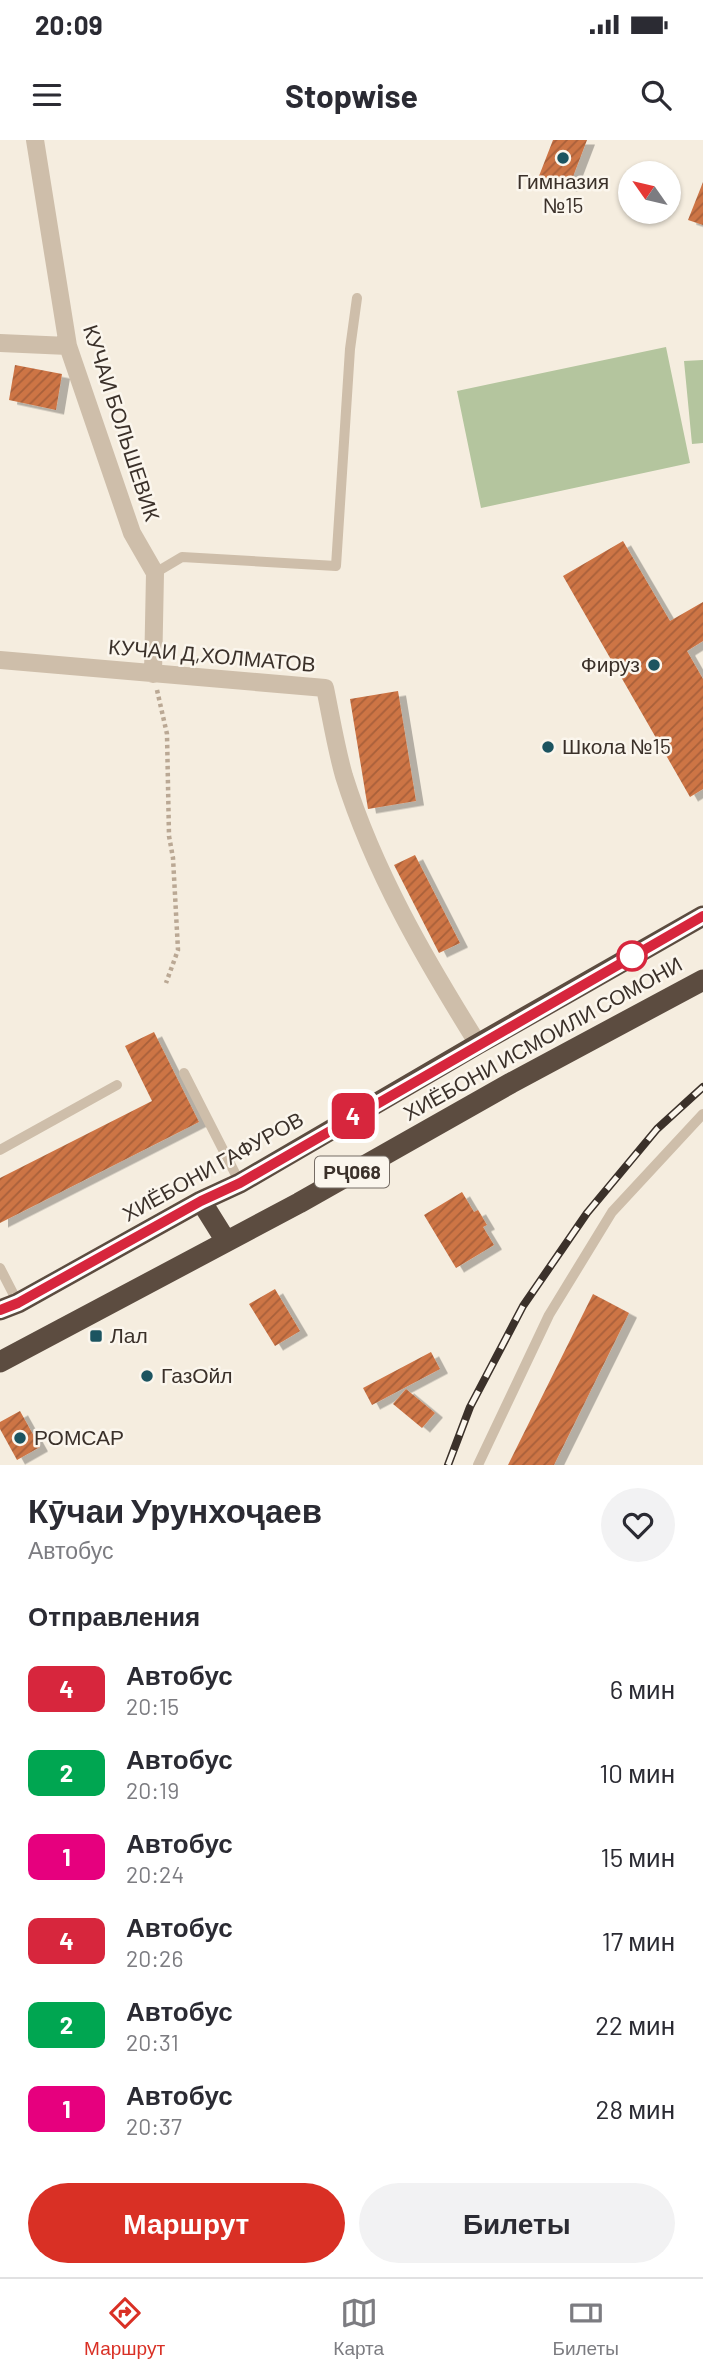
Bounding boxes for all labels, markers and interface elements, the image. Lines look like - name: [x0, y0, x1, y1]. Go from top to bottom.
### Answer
- text: 20:09: [35, 9, 102, 40]
- icon: menu: [28, 76, 66, 114]
- text: Stopwise: [285, 76, 418, 114]
- icon: search: [637, 76, 675, 114]
- marker: Гимназия №15: [555, 150, 571, 166]
- north arrow: [618, 161, 681, 224]
- map controls: [618, 161, 681, 224]
- place label: Гимназия №15: [517, 168, 609, 217]
- street label: КУЧАИ БОЛЬШЕВИК: [79, 321, 166, 525]
- street label: КУЧАИ Д,ХОЛМАТОВ: [107, 633, 317, 676]
- place label: Фируз: [581, 651, 640, 676]
- marker: Фируз: [646, 657, 662, 673]
- place label: Школа №15: [562, 733, 671, 758]
- marker: Школа №15: [540, 739, 556, 755]
- unlabelled marker: [617, 941, 647, 971]
- street label: ХИЁБОНИ ИСМОИЛИ СОМОНИ: [399, 950, 686, 1125]
- line badge: 4: [330, 1093, 376, 1139]
- text: 4: [346, 1101, 360, 1130]
- street label: ХИЁБОНИ ГАФУРОВ: [117, 1106, 307, 1226]
- road number: РҶ068: [315, 1156, 389, 1188]
- place label: Лал: [110, 1322, 148, 1347]
- marker: Лал: [88, 1328, 104, 1344]
- place label: ГазОйл: [161, 1362, 233, 1387]
- marker: ГазОйл: [139, 1368, 155, 1384]
- place label: РОМСАР: [34, 1424, 124, 1449]
- marker: РОМСАР: [12, 1430, 28, 1446]
- button: heart: [601, 1488, 675, 1562]
- text: Кӯчаи Урунхоҷаев: [28, 1490, 322, 1530]
- text: Автобус: [28, 1536, 114, 1564]
- text: Отправления: [28, 1600, 200, 1631]
- text: Автобус: [126, 1659, 233, 1690]
- text: 6 мин: [610, 1673, 675, 1704]
- text: 4: [59, 1674, 74, 1703]
- text: 20:15: [126, 1692, 179, 1720]
- text: Автобус: [126, 1743, 233, 1774]
- text: 10 мин: [599, 1757, 675, 1788]
- text: 2: [60, 1758, 73, 1787]
- text: 20:19: [126, 1776, 179, 1804]
- text: Автобус: [126, 1827, 233, 1858]
- text: 15 мин: [601, 1841, 675, 1872]
- text: 1: [62, 1842, 71, 1871]
- text: 20:24: [126, 1860, 184, 1888]
- text: Автобус: [126, 1911, 233, 1942]
- text: 17 мин: [602, 1925, 675, 1956]
- text: 4: [59, 1926, 74, 1955]
- text: 20:26: [126, 1944, 183, 1972]
- text: Автобус: [126, 1995, 233, 2026]
- text: 22 мин: [595, 2009, 675, 2040]
- text: 2: [60, 2010, 73, 2039]
- text: 20:31: [126, 2028, 179, 2056]
- text: Автобус: [126, 2079, 233, 2110]
- text: 28 мин: [596, 2093, 675, 2124]
- text: 1: [62, 2094, 71, 2123]
- text: 20:37: [126, 2112, 182, 2140]
- button: Маршрут: [28, 2183, 345, 2263]
- button: Билеты: [359, 2183, 675, 2263]
- tab: Маршрут: [84, 2294, 165, 2360]
- tab: Карта: [333, 2294, 384, 2360]
- tab: Билеты: [552, 2294, 619, 2360]

